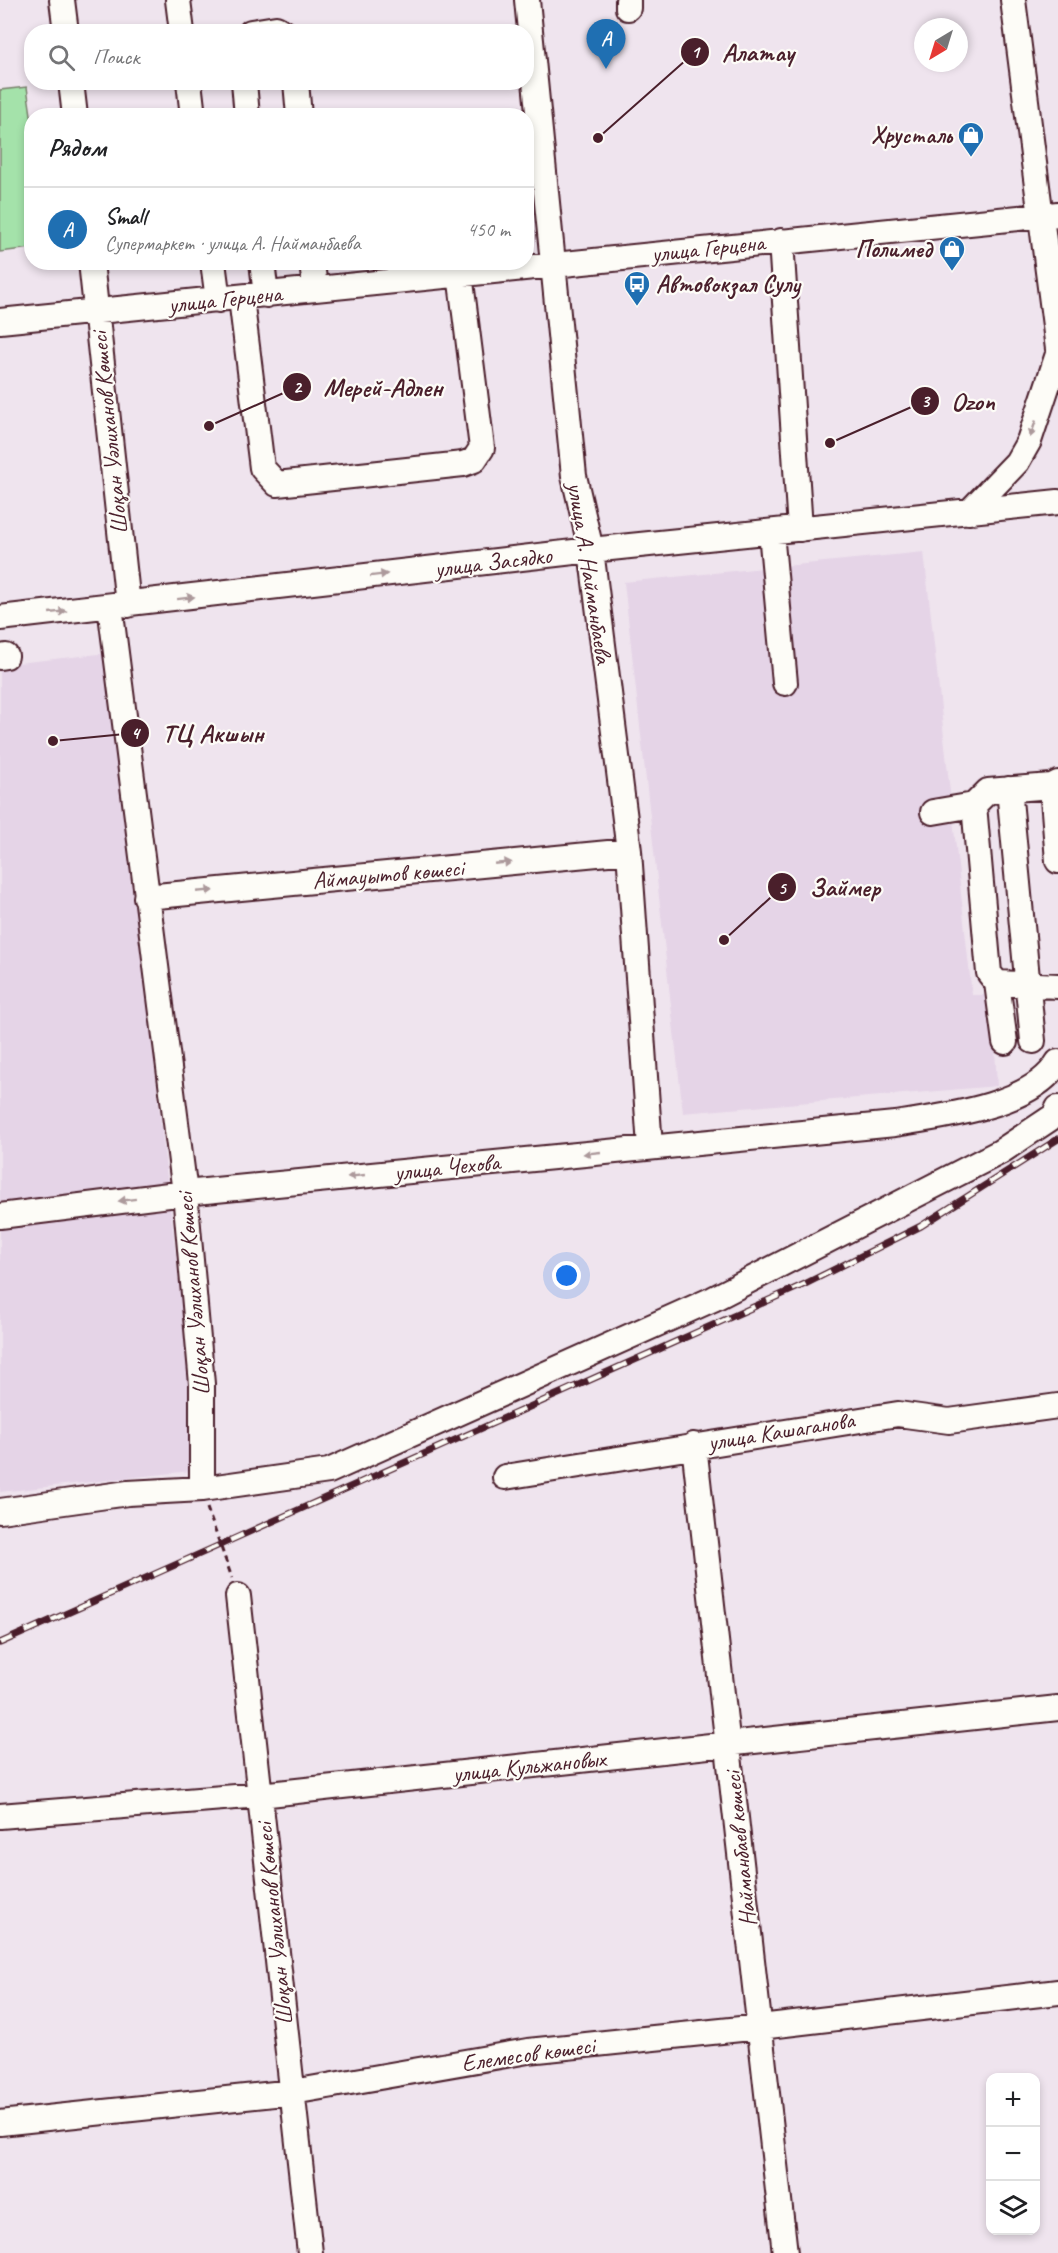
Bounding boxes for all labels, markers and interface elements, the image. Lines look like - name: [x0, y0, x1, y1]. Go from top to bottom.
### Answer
- north arrow: [914, 18, 968, 72]
- pin: A: [586, 20, 626, 69]
- search box: [24, 24, 534, 90]
- callout: Алатау: [680, 30, 806, 74]
- text: Алатау: [722, 36, 797, 69]
- icon: search: [45, 41, 78, 74]
- text: 1: [691, 41, 701, 63]
- text: Поиск: [93, 43, 139, 71]
- place label: Хрусталь: [871, 120, 954, 150]
- shop icon: Хрусталь: [956, 120, 986, 158]
- text: Рядом: [48, 131, 106, 164]
- text: Small: [105, 203, 146, 231]
- text: A: [62, 217, 73, 242]
- text: 450 m: [467, 217, 510, 242]
- street label: улица Герцена: [648, 227, 768, 269]
- text: Супермаркет · улица А. Найманбаева: [105, 231, 361, 256]
- place label: Полимед: [855, 234, 934, 264]
- shop icon: Полимед: [937, 234, 967, 272]
- bus stop icon: Автовокзал Сулу: [622, 269, 652, 307]
- place label: Автовокзал Сулу: [656, 269, 802, 300]
- street label: улица Герцена: [165, 278, 285, 320]
- street label: Шоқан Уәлиханов Көшесі: [83, 327, 135, 536]
- callout: Мерей-Адлен: [282, 365, 455, 409]
- text: Мерей-Адлен: [323, 371, 445, 404]
- text: 2: [293, 376, 303, 398]
- callout: Ozon: [910, 379, 1007, 423]
- text: Ozon: [951, 385, 996, 418]
- text: 3: [921, 390, 931, 412]
- one-way arrow: [1027, 420, 1037, 438]
- street label: улица А. Найманбаева: [561, 478, 619, 667]
- street label: улица Засядко: [431, 540, 555, 584]
- one-way arrow: [370, 570, 389, 580]
- one-way arrow: [176, 593, 195, 602]
- one-way arrow: [49, 607, 68, 617]
- callout: ТЦ Акшын: [120, 711, 276, 755]
- text: ТЦ Акшын: [162, 717, 265, 750]
- text: 4: [131, 722, 141, 744]
- street label: Аймауытов көшесі: [311, 852, 467, 896]
- one-way arrow: [494, 858, 513, 868]
- callout: Займер: [767, 865, 892, 909]
- text: Займер: [810, 871, 882, 904]
- text: 5: [778, 877, 788, 899]
- one-way arrow: [195, 886, 214, 896]
- street label: улица Чехова: [391, 1146, 503, 1188]
- one-way arrow: [582, 1148, 601, 1158]
- one-way arrow: [347, 1171, 366, 1181]
- street label: Шоқан Уәлиханов Көшесі: [169, 1189, 217, 1397]
- one-way arrow: [117, 1196, 136, 1205]
- your location: [552, 1261, 581, 1290]
- street label: улица Кашаганова: [704, 1404, 858, 1458]
- street label: улица Кульжановых: [449, 1743, 609, 1789]
- street label: Найманбаев көшесі: [717, 1767, 763, 1928]
- street label: Шоқан Уәлиханов Көшесі: [248, 1818, 300, 2027]
- street label: Елемесов көшесі: [460, 2029, 599, 2078]
- map controls: [986, 2073, 1040, 2235]
- button: +: [986, 2073, 1040, 2127]
- button: −: [986, 2127, 1040, 2181]
- button: layers: [986, 2181, 1040, 2235]

